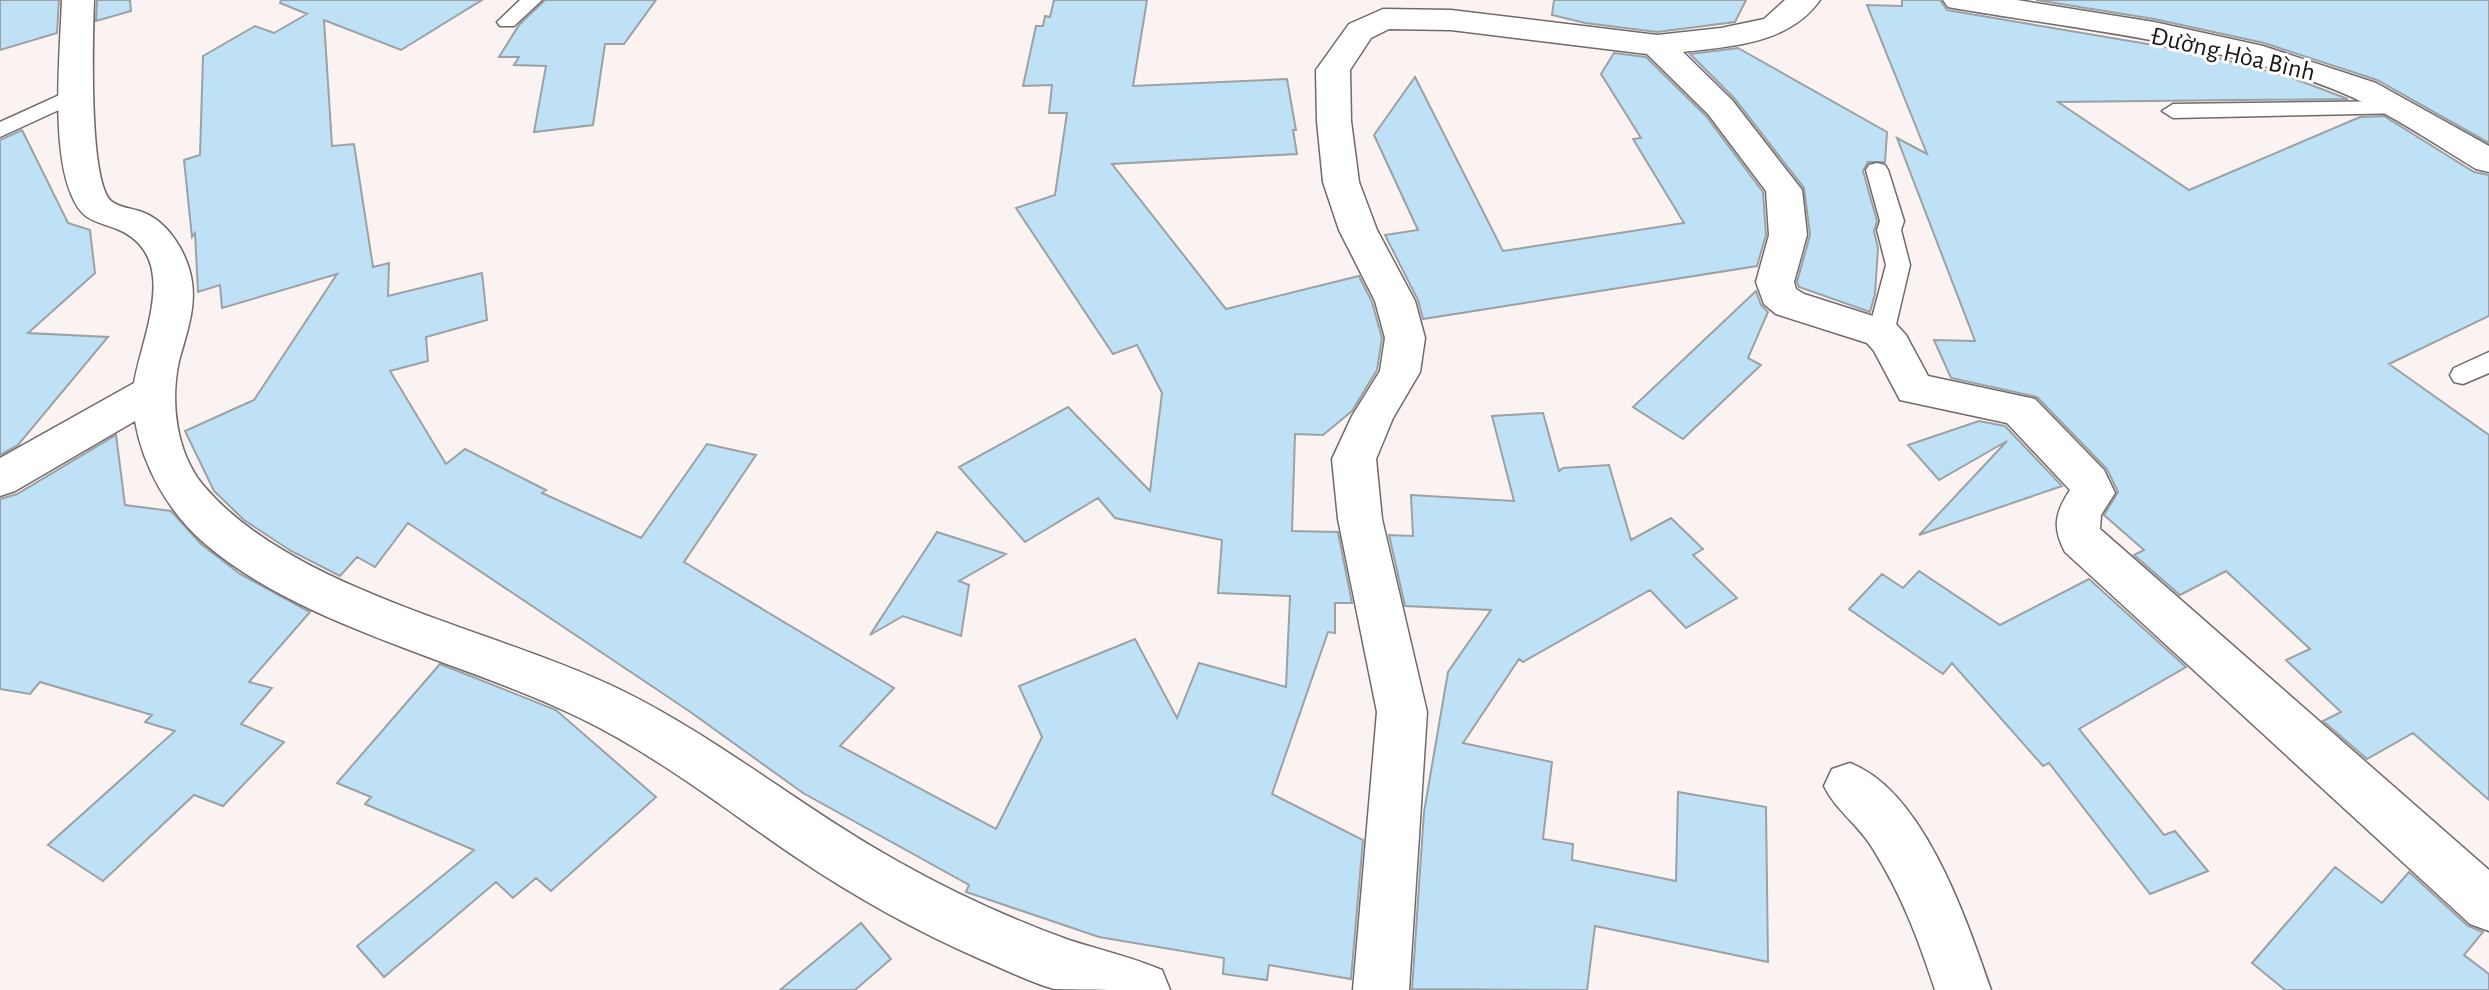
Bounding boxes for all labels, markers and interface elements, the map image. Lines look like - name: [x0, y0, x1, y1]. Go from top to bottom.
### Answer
- street label: Đường Hòa Bình: [2148, 22, 2318, 86]

